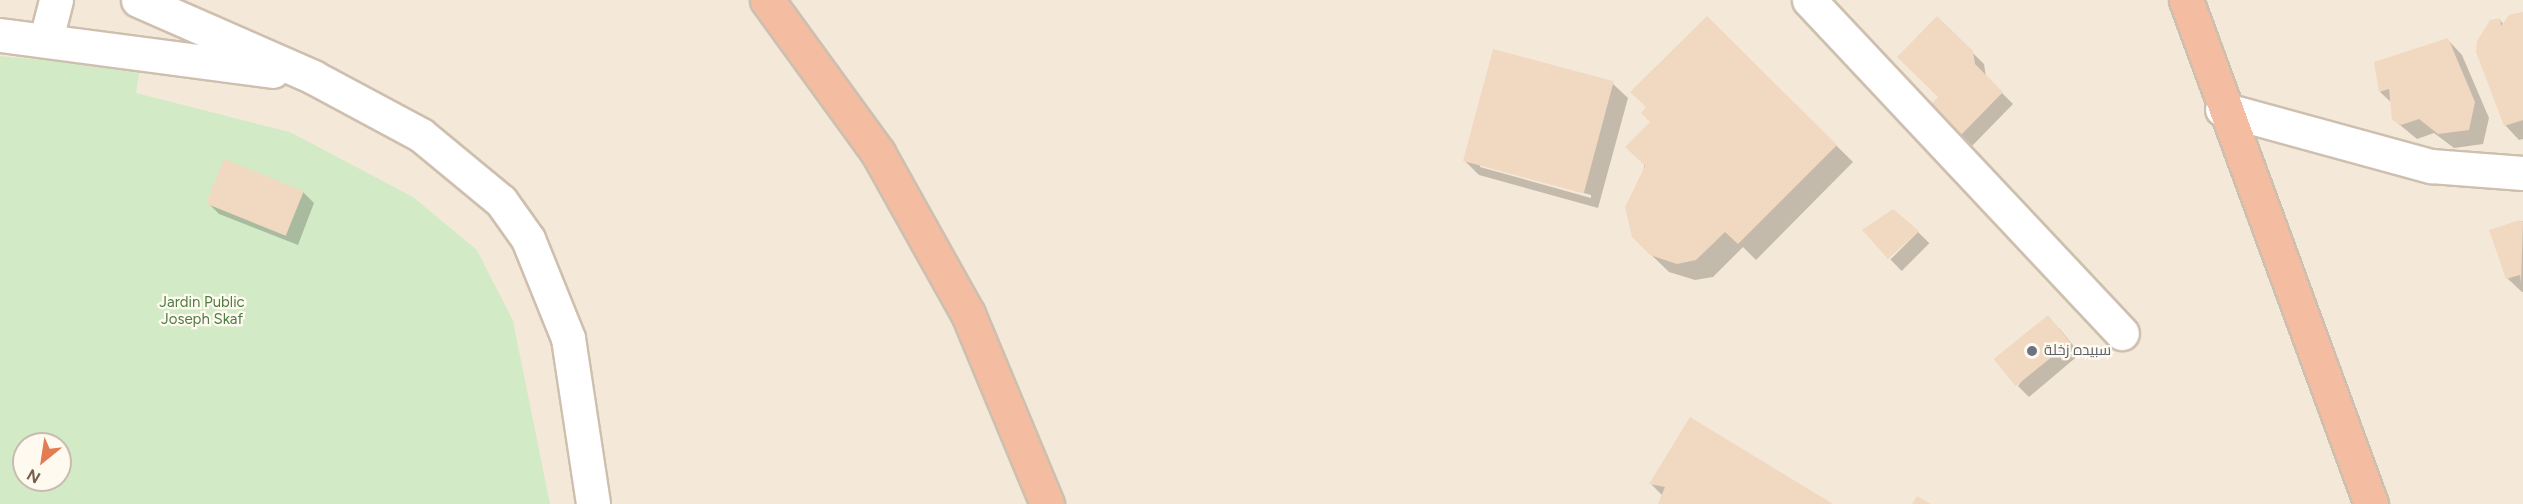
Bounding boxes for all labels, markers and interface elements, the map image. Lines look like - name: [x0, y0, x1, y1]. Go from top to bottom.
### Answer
- park label: Jardin Public Joseph Skaf: [159, 293, 245, 328]
- place label: سبيده زخلة: [2044, 342, 2111, 360]
- marker: سبيده زخلة: [2025, 344, 2039, 358]
- north arrow: [12, 432, 72, 492]
- text: N: [24, 465, 44, 488]

